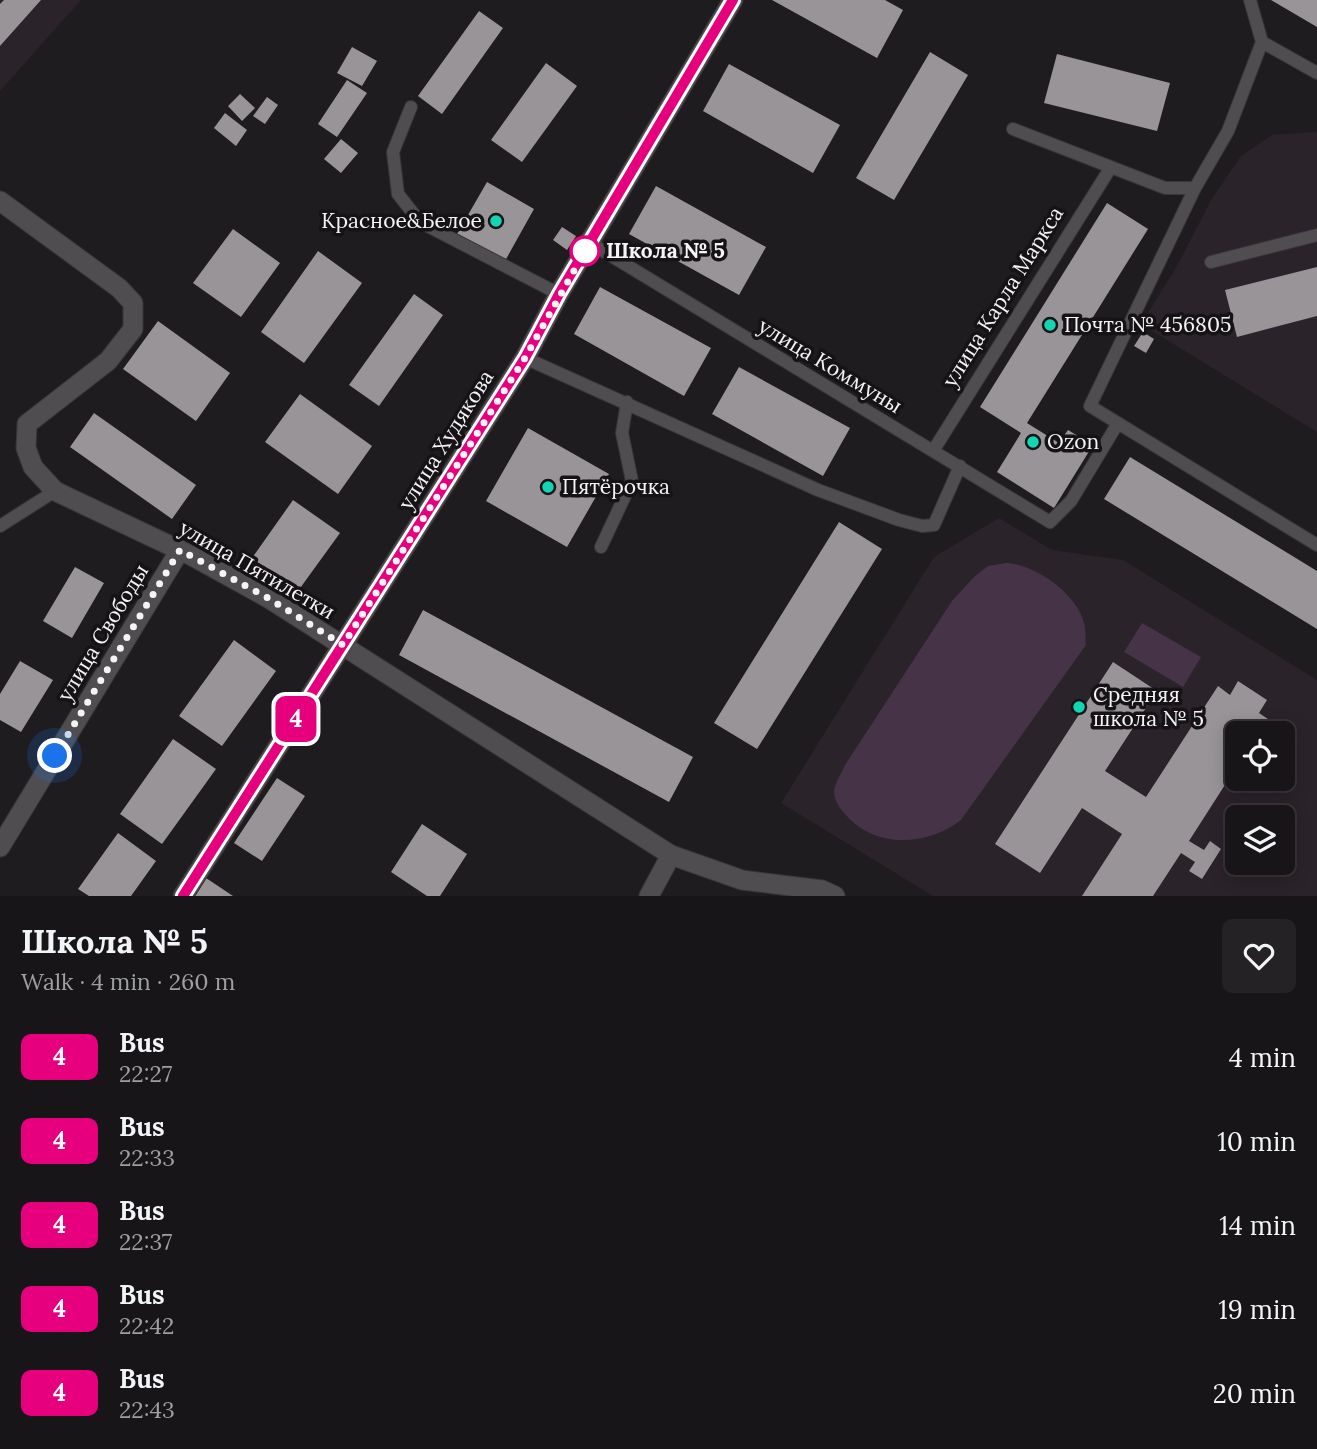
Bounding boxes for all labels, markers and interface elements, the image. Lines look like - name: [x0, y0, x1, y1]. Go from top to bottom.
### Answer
- street label: улица Карла Маркса: [936, 201, 1069, 392]
- place label: Красное&Белое: [321, 207, 482, 234]
- marker: Красное&Белое: [488, 213, 504, 229]
- marker: Школа № 5: [570, 236, 600, 266]
- place label: Школа № 5: [606, 237, 725, 264]
- place label: Почта № 456805: [1064, 311, 1231, 338]
- street label: улица Коммуны: [753, 312, 907, 419]
- marker: Почта № 456805: [1042, 317, 1058, 333]
- street label: улица Худякова: [392, 365, 499, 515]
- place label: Ozon: [1047, 428, 1100, 455]
- marker: Ozon: [1025, 434, 1041, 450]
- place label: Пятёрочка: [562, 473, 670, 500]
- marker: Пятёрочка: [540, 479, 556, 495]
- street label: улица Пятилетки: [174, 514, 340, 625]
- street label: улица Свободы: [51, 559, 154, 706]
- place label: Средняя школа № 5: [1093, 681, 1204, 732]
- line badge: 4: [273, 696, 319, 742]
- marker: Средняя школа № 5: [1071, 699, 1087, 715]
- text: 4: [289, 703, 303, 734]
- map controls: [1225, 721, 1295, 875]
- button: locate: [1225, 721, 1295, 791]
- your location: [37, 738, 72, 773]
- button: layers: [1225, 805, 1295, 875]
- button: heart: [1222, 919, 1296, 993]
- text: Школа № 5: [21, 920, 208, 962]
- text: Walk · 4 min · 260 m: [21, 967, 235, 996]
- text: Bus: [119, 1026, 165, 1059]
- text: 4: [53, 1041, 66, 1072]
- text: 4 min: [1229, 1041, 1296, 1074]
- text: 22:27: [119, 1059, 172, 1088]
- text: Bus: [119, 1110, 165, 1143]
- text: 4: [53, 1125, 66, 1156]
- text: 10 min: [1217, 1125, 1296, 1158]
- text: 22:33: [119, 1143, 175, 1172]
- text: Bus: [119, 1194, 165, 1227]
- text: 4: [53, 1209, 66, 1240]
- text: 14 min: [1219, 1209, 1296, 1242]
- text: 22:37: [119, 1227, 172, 1256]
- text: Bus: [119, 1278, 165, 1311]
- text: 4: [53, 1293, 66, 1324]
- text: 19 min: [1218, 1293, 1296, 1326]
- text: 22:42: [119, 1311, 174, 1340]
- text: Bus: [119, 1362, 165, 1395]
- text: 4: [53, 1377, 66, 1408]
- text: 20 min: [1213, 1377, 1296, 1410]
- text: 22:43: [119, 1395, 175, 1424]

